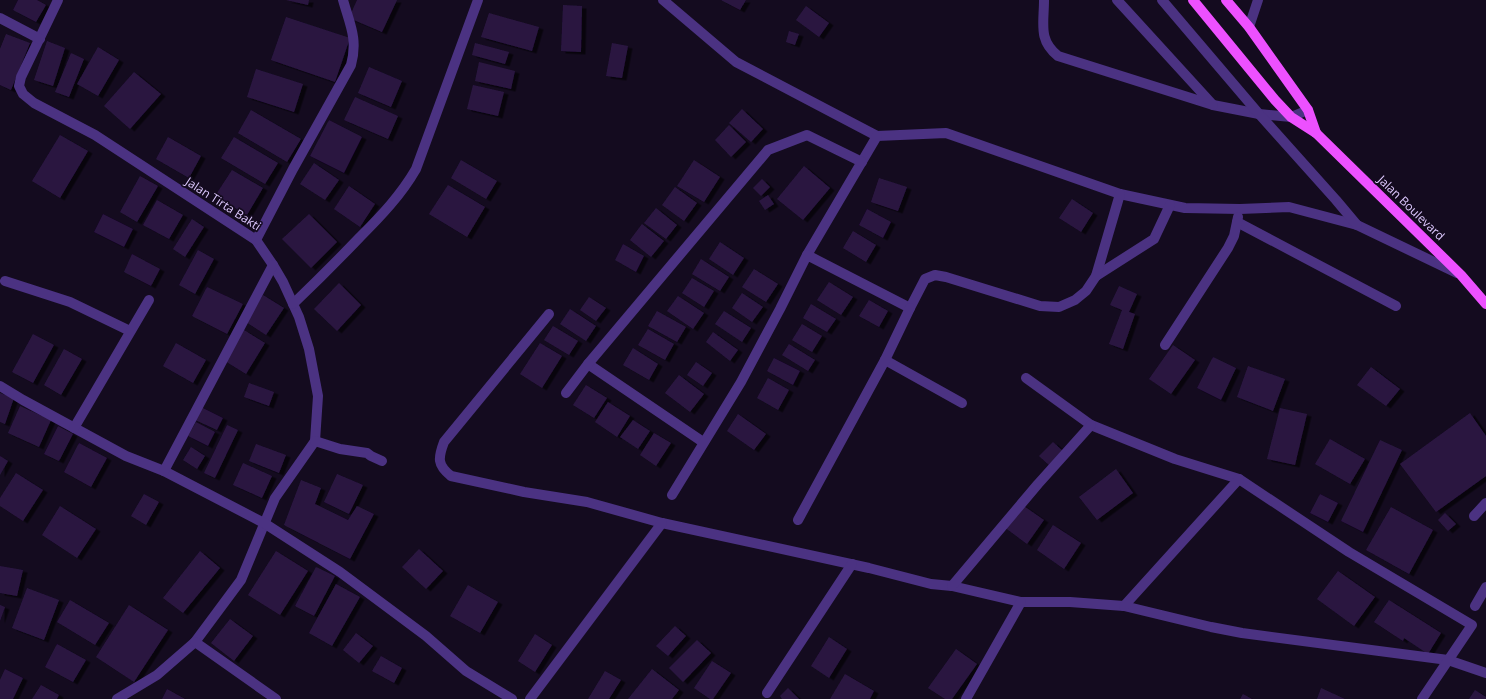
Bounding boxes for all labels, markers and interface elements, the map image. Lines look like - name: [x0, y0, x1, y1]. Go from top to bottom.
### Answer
- street label: Jalan Boulevard: [1373, 171, 1449, 244]
- street label: Jalan Tirta Bakti: [181, 172, 264, 234]

